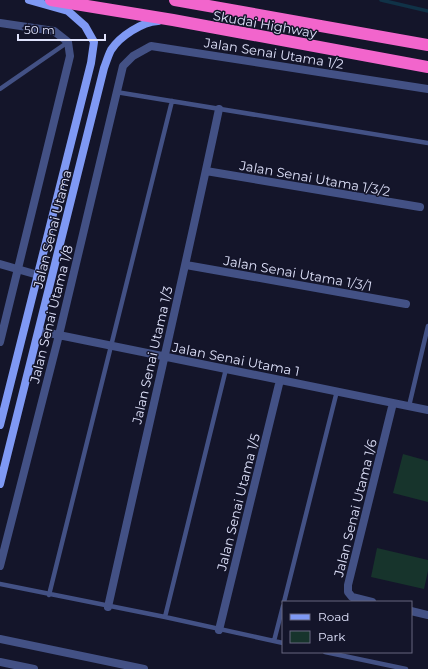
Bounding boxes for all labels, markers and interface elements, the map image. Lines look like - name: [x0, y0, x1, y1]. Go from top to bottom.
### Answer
- street label: Skudai Highway: [212, 7, 319, 41]
- scale bar: [18, 16, 105, 42]
- text: 50 m: [24, 22, 55, 37]
- street label: Jalan Senai Utama 1/2: [202, 34, 345, 72]
- street label: Jalan Senai Utama 1/3/2: [237, 157, 392, 199]
- street label: Jalan Senai Utama: [29, 168, 74, 291]
- street label: Jalan Senai Utama 1/8: [26, 243, 76, 386]
- street label: Jalan Senai Utama 1/3/1: [222, 252, 373, 294]
- street label: Jalan Senai Utama 1/3: [128, 285, 176, 426]
- street label: Jalan Senai Utama 1: [170, 339, 301, 379]
- street label: Jalan Senai Utama 1/5: [213, 432, 263, 573]
- street label: Jalan Senai Utama 1/6: [330, 437, 380, 579]
- legend: [282, 601, 412, 653]
- text: Road: [318, 609, 349, 624]
- text: Park: [318, 629, 346, 644]

